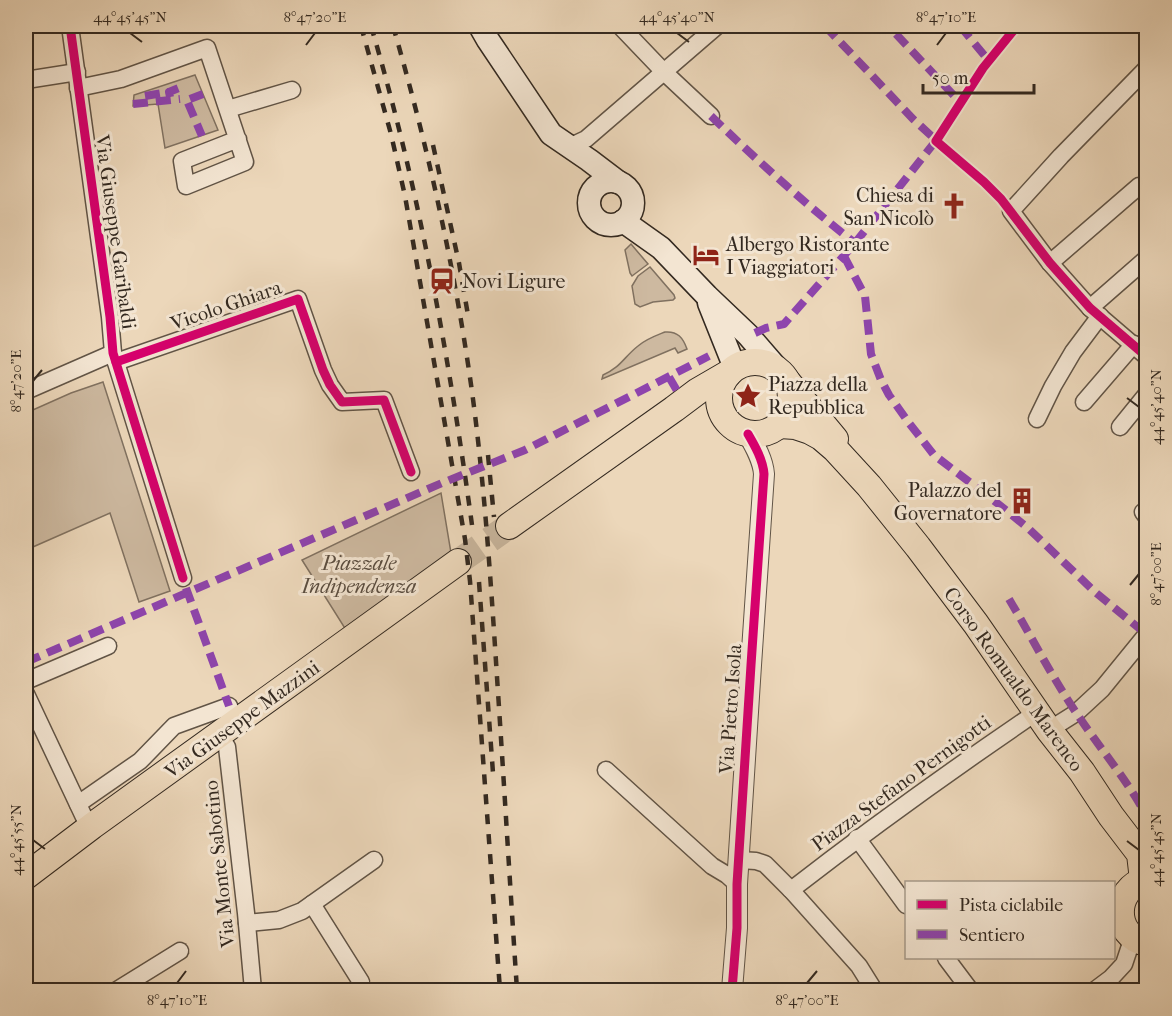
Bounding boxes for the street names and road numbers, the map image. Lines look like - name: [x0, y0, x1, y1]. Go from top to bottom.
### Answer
- street label: Via Giuseppe Garibaldi: [90, 132, 141, 331]
- street label: Vicolo Ghiara: [167, 276, 285, 335]
- street label: Corso Romualdo Marenco: [939, 583, 1088, 776]
- street label: Via Pietro Isola: [714, 643, 747, 776]
- street label: Via Giuseppe Mazzini: [160, 656, 324, 784]
- street label: Piazza Stefano Pernigotti: [807, 711, 995, 856]
- street label: Via Monte Sabotino: [199, 779, 240, 950]

